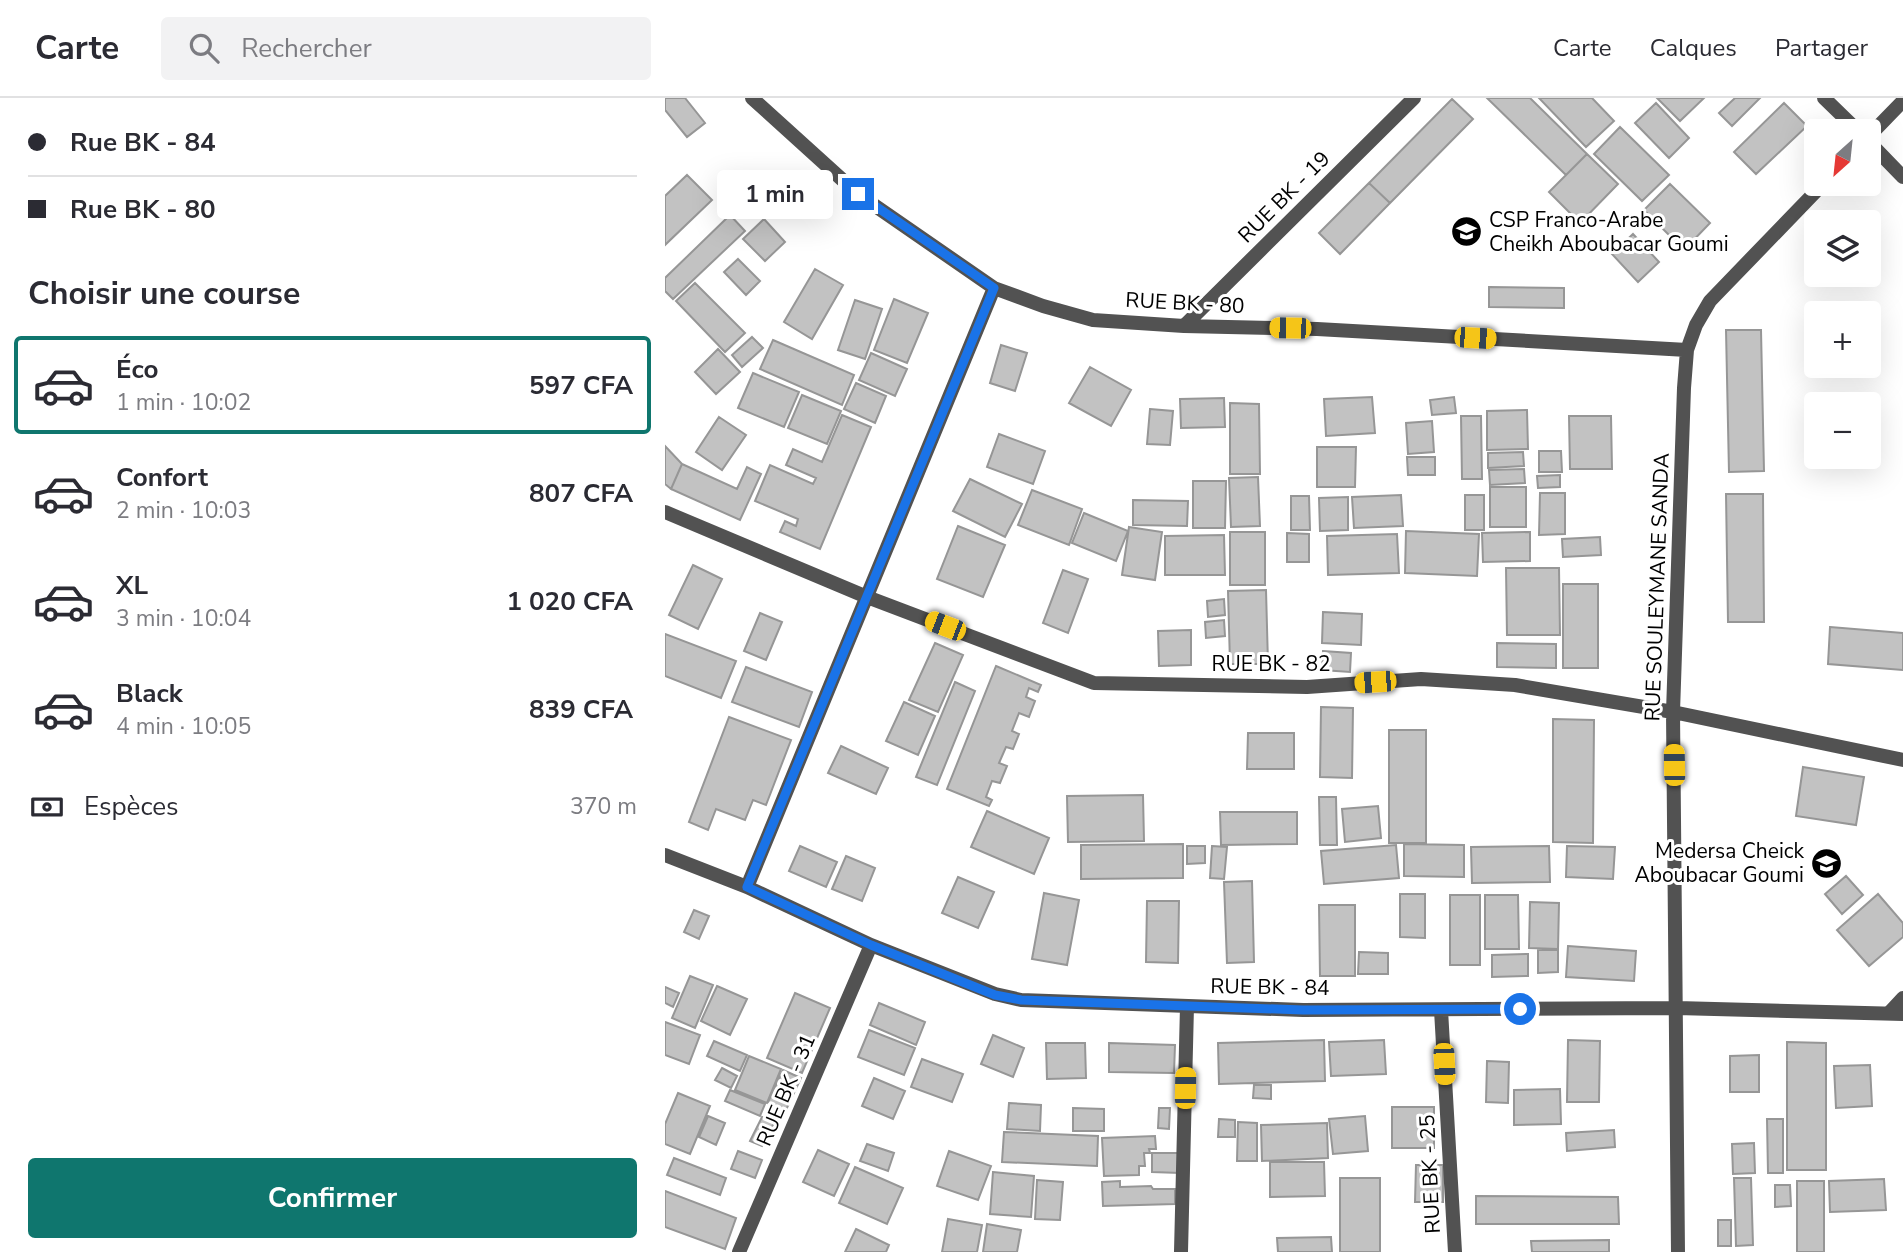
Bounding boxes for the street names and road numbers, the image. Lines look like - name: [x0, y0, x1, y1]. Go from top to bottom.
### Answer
- street label: RUE BK - 19: [1232, 145, 1336, 249]
- street label: RUE BK - 80: [1125, 286, 1245, 320]
- street label: RUE SOULEYMANE SANDA: [1638, 452, 1676, 722]
- street label: RUE BK - 82: [1211, 650, 1331, 678]
- street label: RUE BK - 84: [1210, 972, 1330, 1002]
- street label: RUE BK - 31: [750, 1030, 822, 1150]
- street label: RUE BK - 25: [1413, 1114, 1447, 1234]

